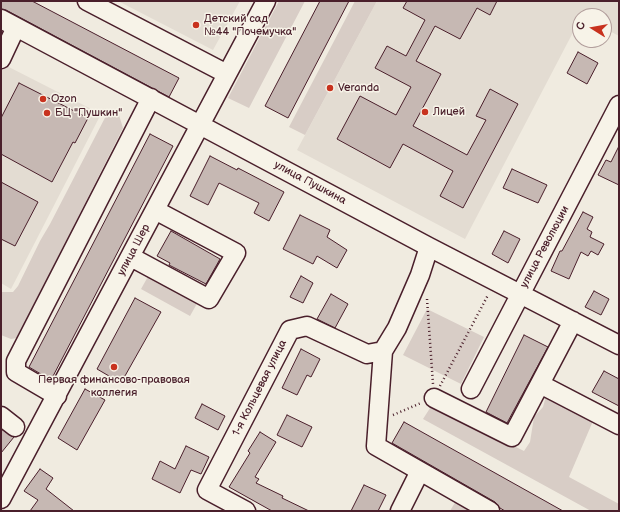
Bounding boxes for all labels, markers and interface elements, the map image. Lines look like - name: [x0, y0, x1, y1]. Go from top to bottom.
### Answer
- north arrow: [572, 8, 612, 48]
- place label: Детский сад №44 "Почемучка": [204, 12, 296, 38]
- marker: Детский сад №44 "Почемучка": [191, 20, 201, 30]
- text: С: [574, 21, 588, 31]
- place label: Veranda: [338, 81, 379, 95]
- marker: Veranda: [325, 83, 335, 93]
- place label: Ozon: [51, 92, 77, 106]
- marker: Ozon: [38, 94, 48, 104]
- place label: Лицей: [433, 105, 465, 119]
- place label: БЦ "Пушкин": [55, 106, 122, 120]
- marker: Лицей: [420, 107, 430, 117]
- marker: БЦ "Пушкин": [42, 108, 52, 118]
- street label: улица Пушкина: [272, 158, 348, 208]
- street label: улица Революции: [518, 204, 572, 290]
- street label: улица Шер: [115, 222, 153, 278]
- street label: 1-я Кольцевая улица: [230, 338, 290, 438]
- marker: Первая финансово-правовая коллегия: [109, 362, 119, 372]
- place label: Первая финансово-правовая коллегия: [38, 373, 190, 399]

